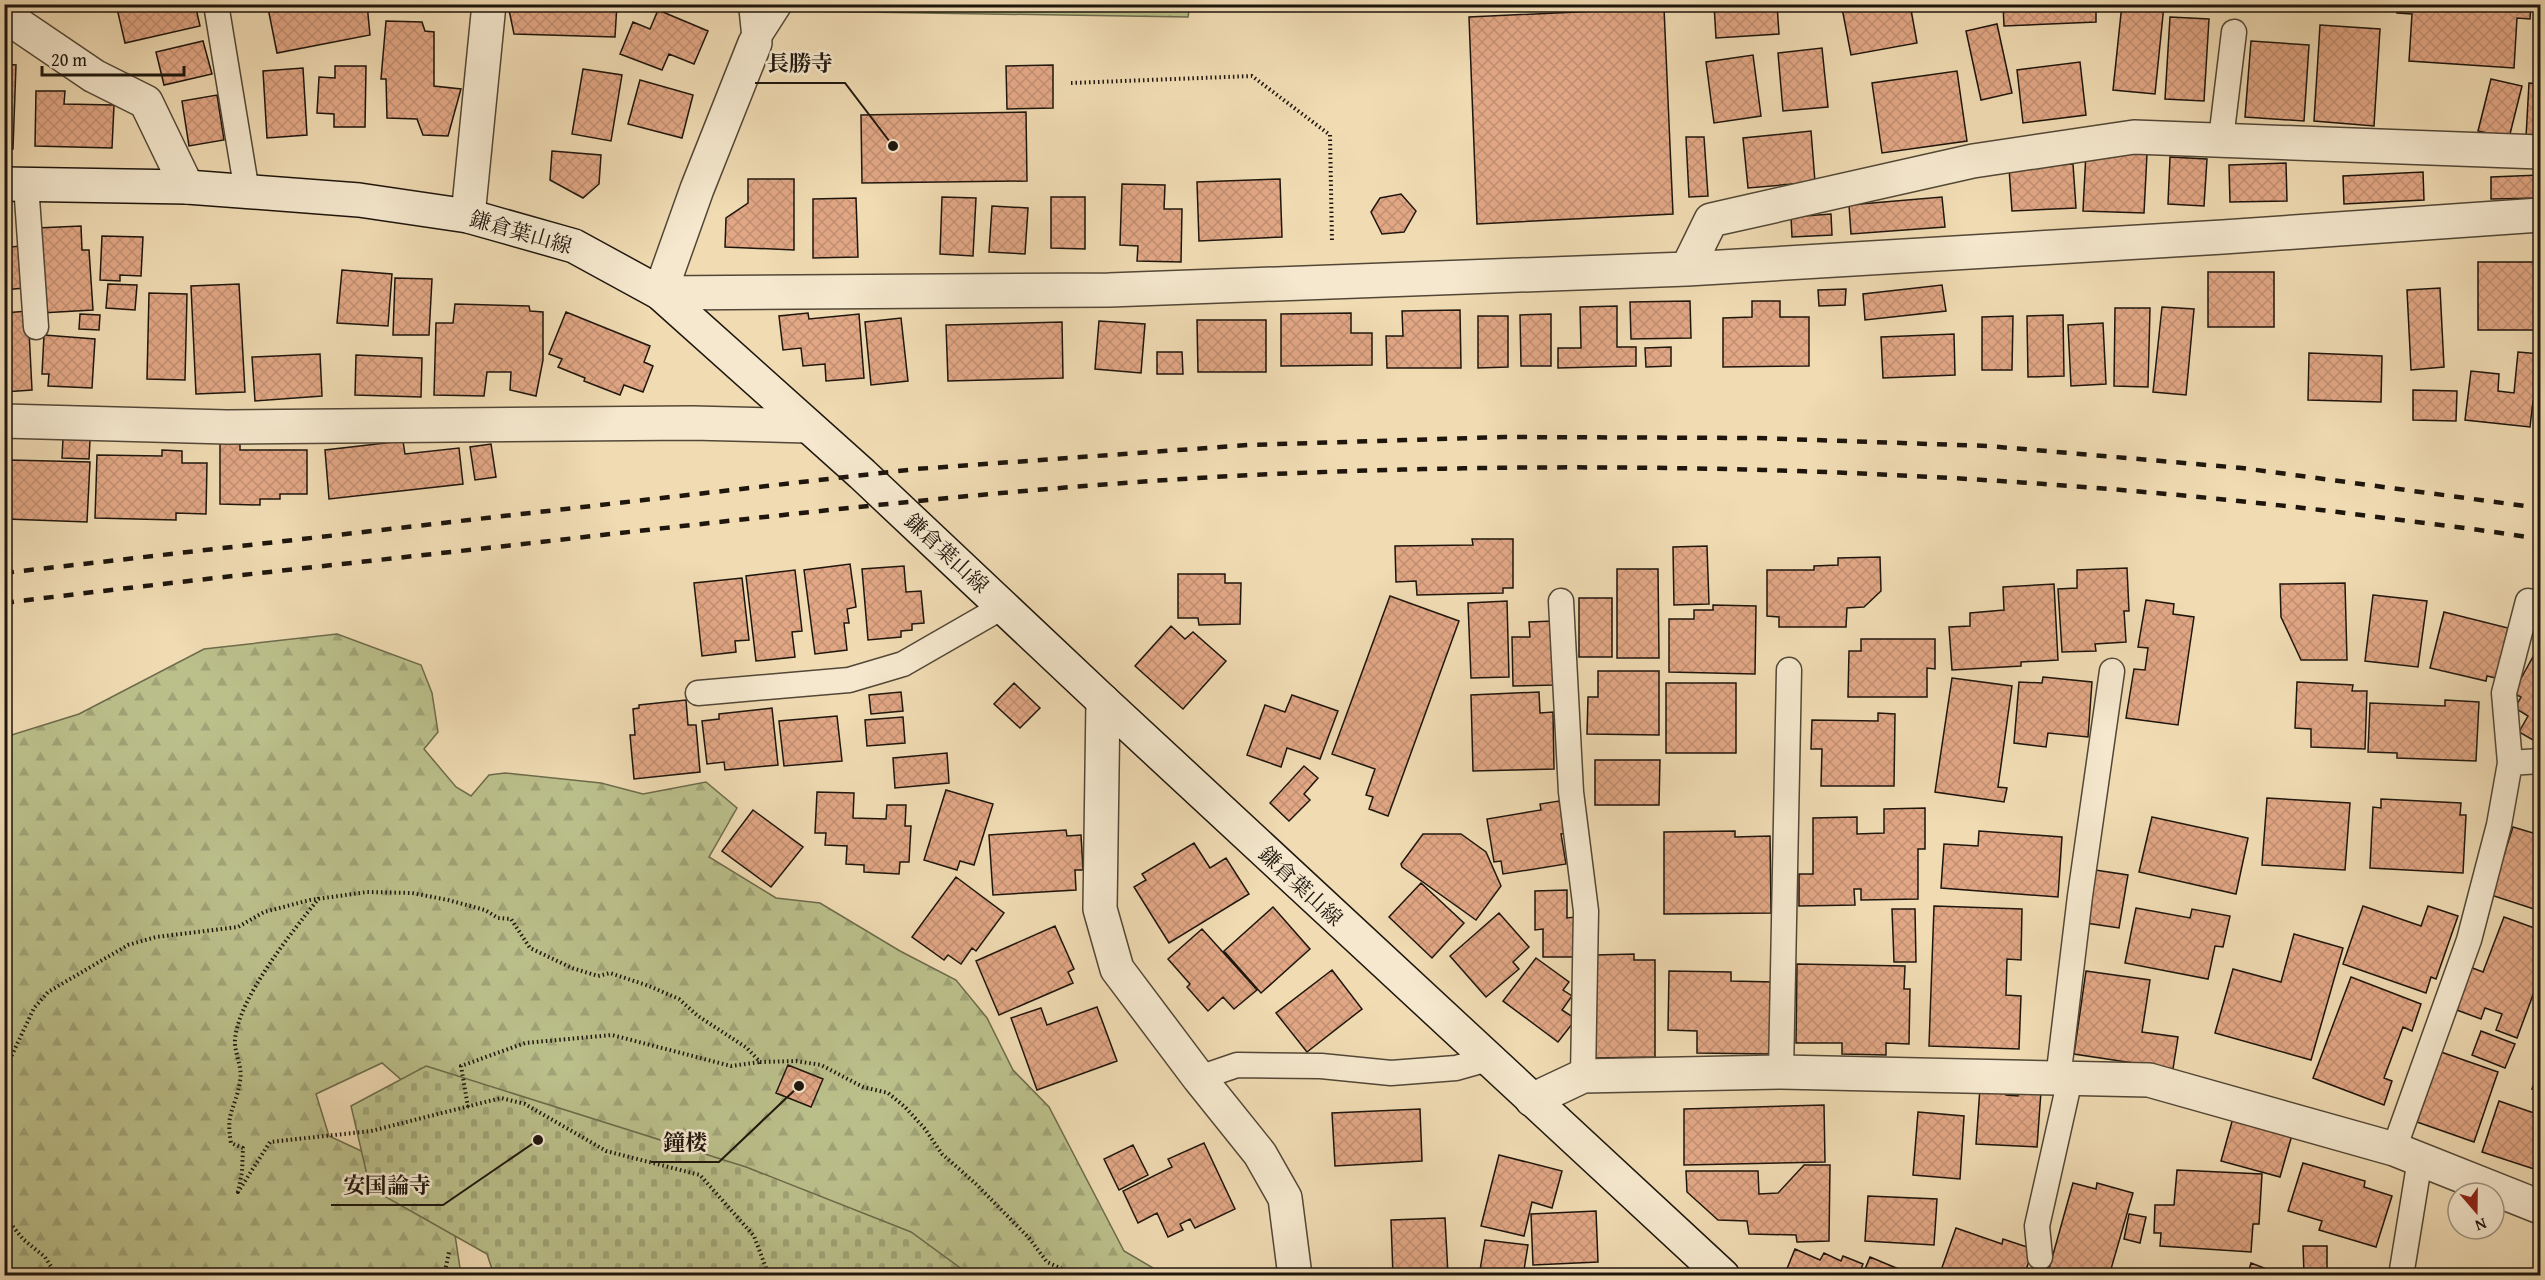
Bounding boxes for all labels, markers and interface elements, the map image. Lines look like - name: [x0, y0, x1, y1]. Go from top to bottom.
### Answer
- scale bar: [42, 39, 184, 77]
- callout: 長勝寺: [755, 43, 845, 83]
- text: 20 m: [51, 46, 87, 73]
- text: 長勝寺: [767, 47, 833, 79]
- street label: 鎌倉葉山線: [466, 203, 576, 261]
- street label: 鎌倉葉山線: [898, 506, 996, 600]
- street label: 鎌倉葉山線: [1252, 839, 1350, 933]
- callout: 鐘楼: [651, 1122, 719, 1162]
- text: 鐘楼: [663, 1126, 707, 1158]
- callout: 安国論寺: [331, 1165, 443, 1205]
- text: 安国論寺: [343, 1169, 431, 1201]
- north arrow: [2446, 1181, 2506, 1241]
- text: N: [2472, 1212, 2490, 1238]

